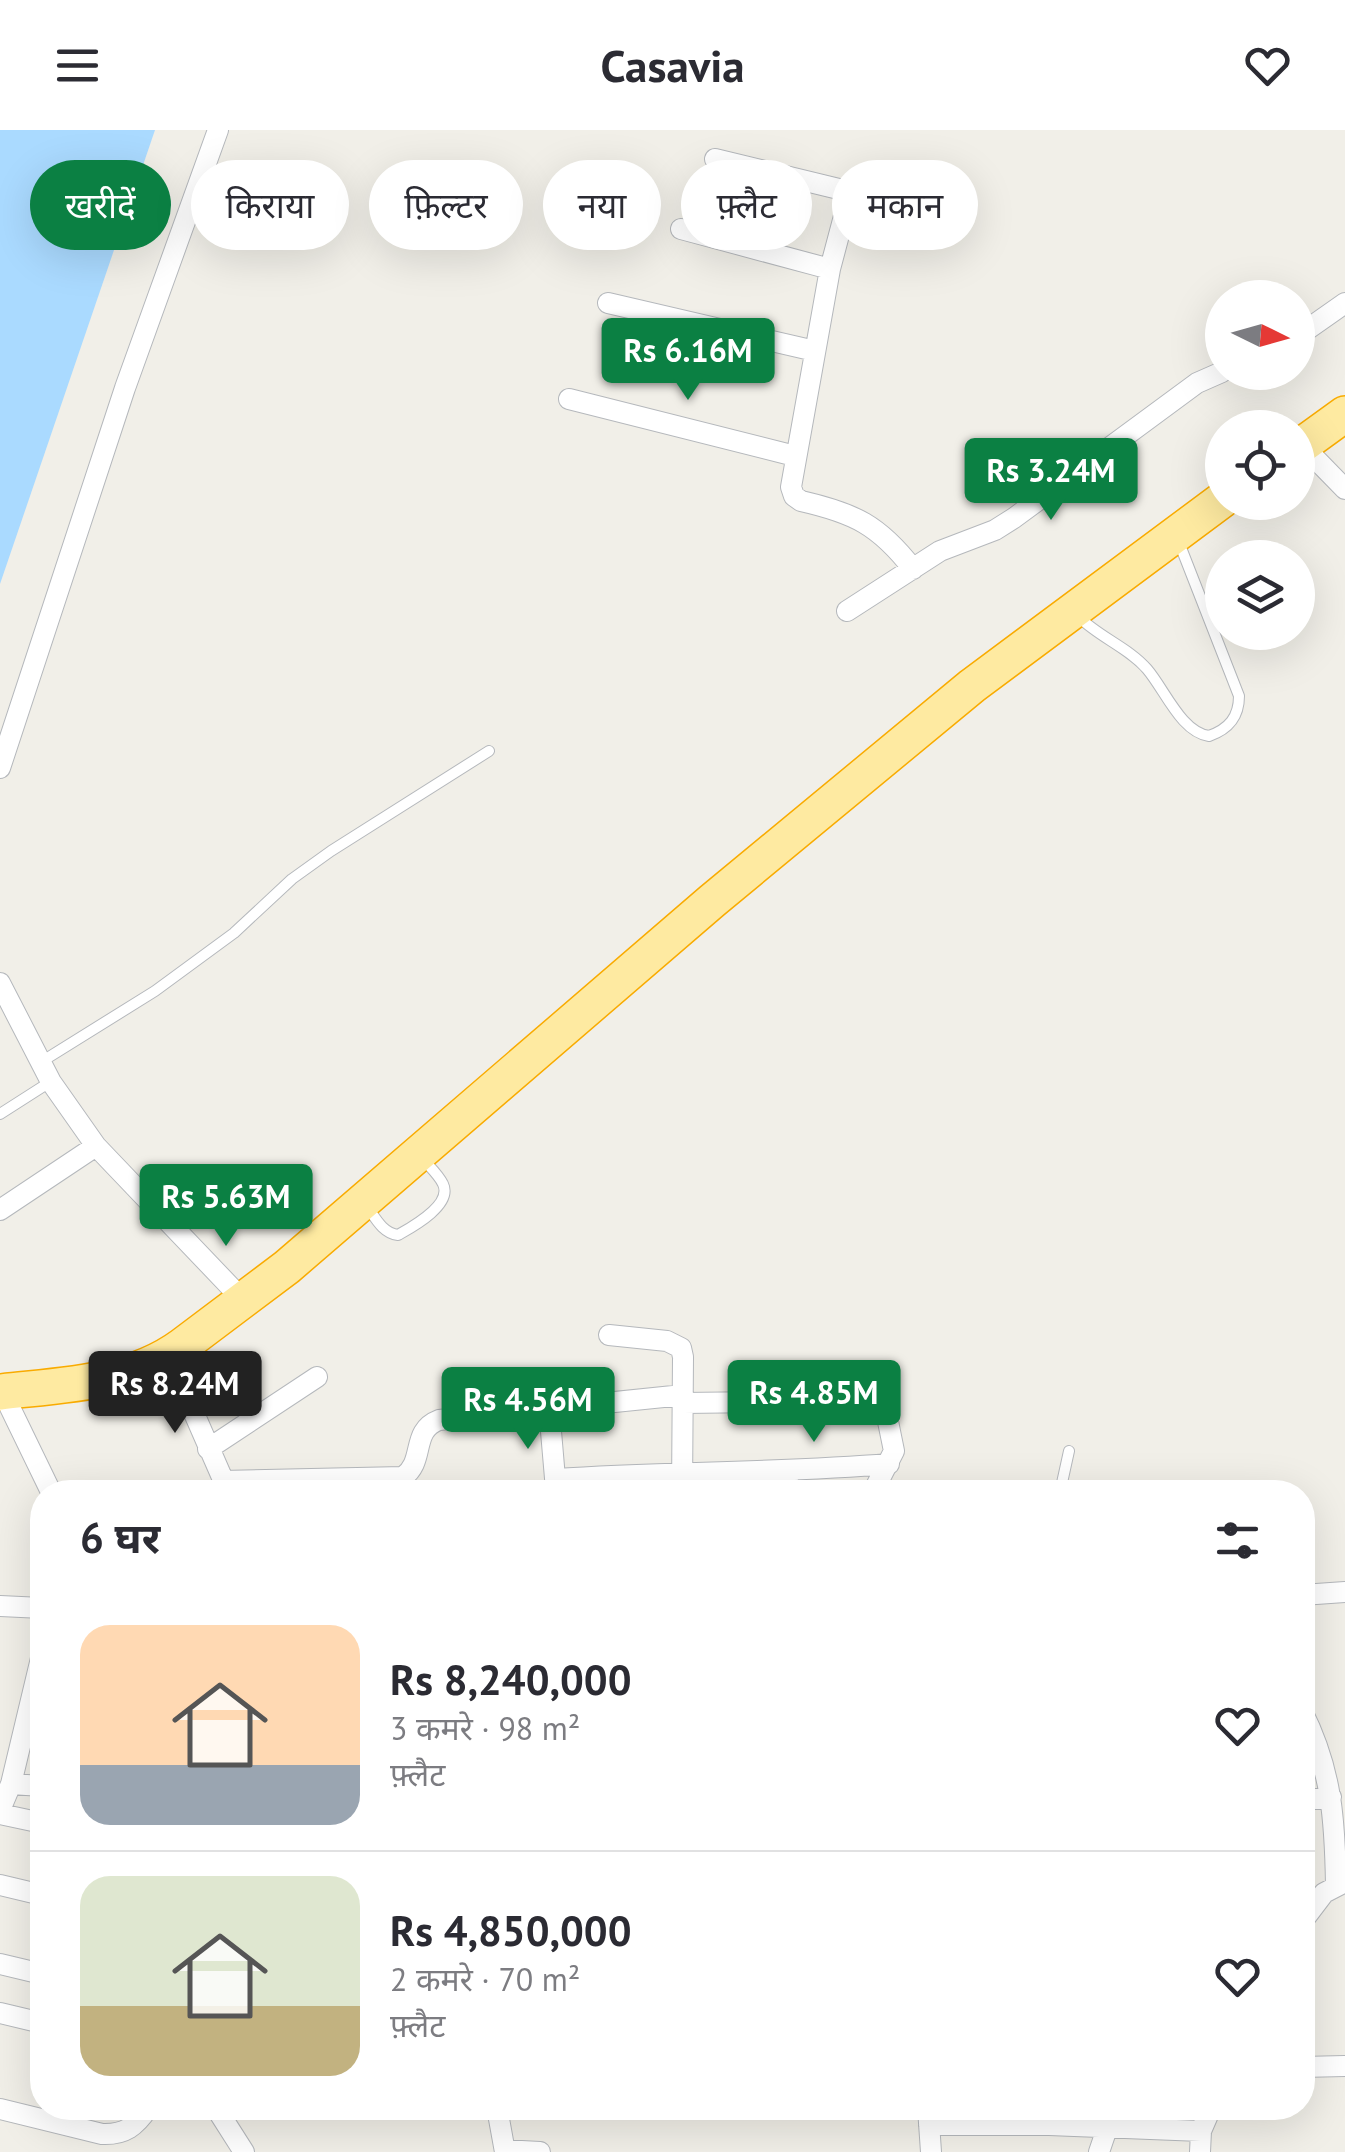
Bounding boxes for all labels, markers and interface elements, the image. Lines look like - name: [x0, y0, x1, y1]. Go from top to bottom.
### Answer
- text: Casavia: [600, 36, 745, 94]
- icon: menu: [50, 38, 105, 93]
- icon: heart: [1240, 38, 1295, 93]
- chip: खरीदें: [30, 160, 171, 250]
- chip: किराया: [191, 160, 349, 250]
- chip: फ़िल्टर: [369, 160, 523, 250]
- chip: नया: [543, 160, 661, 250]
- chip: फ़्लैट: [681, 160, 812, 250]
- chip: मकान: [832, 160, 978, 250]
- north arrow: [1205, 280, 1315, 390]
- map controls: [1205, 280, 1315, 650]
- pin: Rs 6.16M: [585, 318, 791, 403]
- text: Rs 6.16M: [624, 329, 752, 371]
- button: locate: [1205, 410, 1315, 520]
- pin: Rs 3.24M: [948, 438, 1154, 523]
- text: Rs 3.24M: [987, 449, 1115, 491]
- button: layers: [1205, 540, 1315, 650]
- pin: Rs 5.63M: [123, 1164, 329, 1249]
- text: Rs 5.63M: [162, 1175, 290, 1217]
- pin: Rs 8.24M: [72, 1351, 278, 1436]
- pin: Rs 4.85M: [711, 1360, 917, 1445]
- text: Rs 8.24M: [111, 1362, 239, 1404]
- pin: Rs 4.56M: [425, 1367, 631, 1452]
- text: Rs 4.85M: [750, 1371, 878, 1413]
- text: Rs 4.56M: [464, 1378, 592, 1420]
- text: 6 घर: [80, 1510, 160, 1565]
- icon: filters: [1210, 1513, 1265, 1568]
- text: Rs 8,240,000: [390, 1652, 632, 1707]
- icon: home: [160, 1665, 280, 1785]
- icon: heart: [1210, 1698, 1265, 1753]
- text: 3 कमरे · 98 m²: [390, 1707, 580, 1749]
- text: फ़्लैट: [390, 1753, 445, 1795]
- text: Rs 4,850,000: [390, 1903, 632, 1958]
- icon: home: [160, 1916, 280, 2036]
- icon: heart: [1210, 1949, 1265, 2004]
- text: 2 कमरे · 70 m²: [390, 1958, 580, 2000]
- text: फ़्लैट: [390, 2004, 445, 2046]

